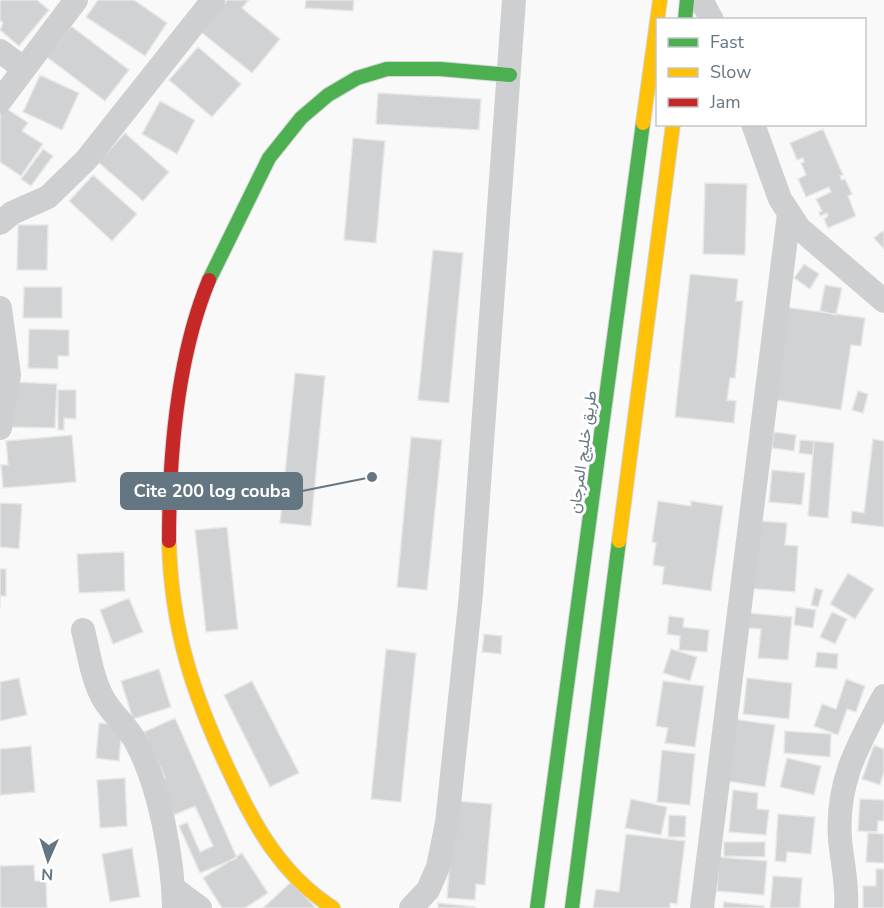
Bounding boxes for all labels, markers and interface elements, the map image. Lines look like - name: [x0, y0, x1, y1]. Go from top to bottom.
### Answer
- legend: [656, 18, 866, 126]
- text: Fast: [710, 30, 745, 54]
- text: Slow: [710, 60, 751, 84]
- text: Jam: [709, 90, 741, 114]
- street label: طريق خليج المرجان: [563, 389, 602, 515]
- callout: Cite 200 log couba: [121, 473, 302, 509]
- text: Cite 200 log couba: [133, 479, 291, 503]
- north arrow: [18, 830, 78, 890]
- text: N: [41, 863, 54, 885]

